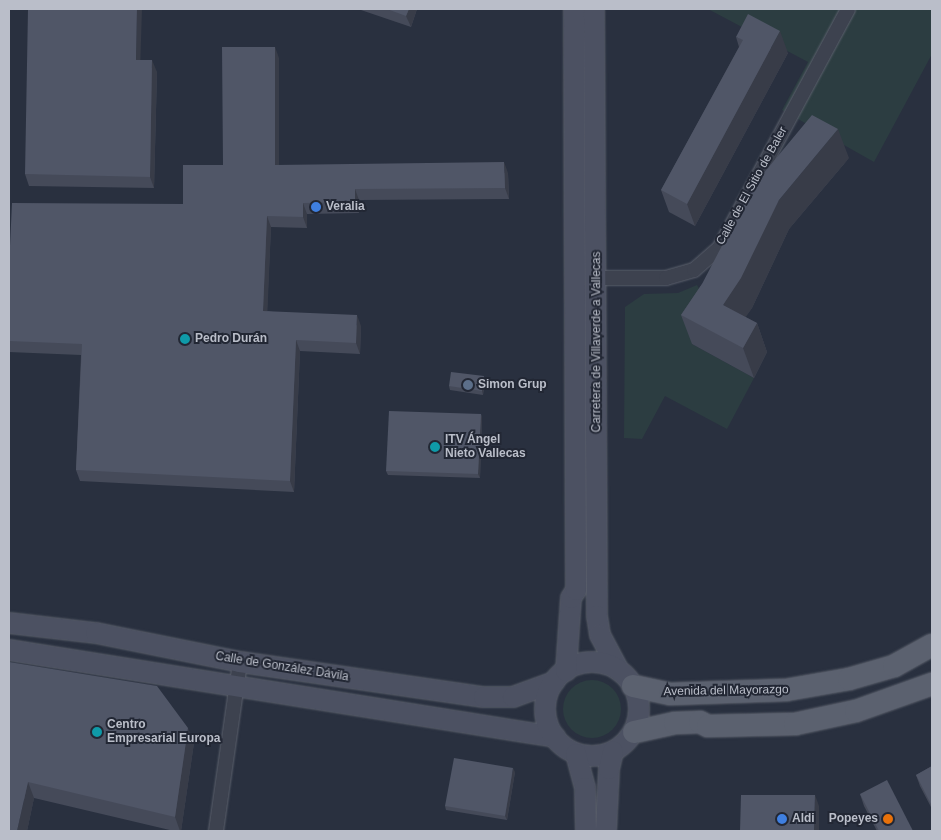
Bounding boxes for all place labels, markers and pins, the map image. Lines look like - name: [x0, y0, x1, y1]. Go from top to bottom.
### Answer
- place label: Veralia: [326, 200, 365, 214]
- marker: Veralia: [310, 201, 322, 213]
- place label: Pedro Durán: [195, 332, 267, 346]
- marker: Pedro Durán: [179, 333, 191, 345]
- place label: Simon Grup: [478, 378, 547, 392]
- marker: Simon Grup: [462, 379, 474, 391]
- place label: ITV Ángel Nieto Vallecas: [445, 433, 526, 461]
- marker: ITV Ángel Nieto Vallecas: [429, 441, 441, 453]
- place label: Centro Empresarial Europa: [107, 718, 220, 746]
- marker: Centro Empresarial Europa: [91, 726, 103, 738]
- place label: Aldi: [792, 812, 815, 826]
- place label: Popeyes: [829, 812, 878, 826]
- marker: Aldi: [776, 813, 788, 825]
- marker: Popeyes: [882, 813, 894, 825]

